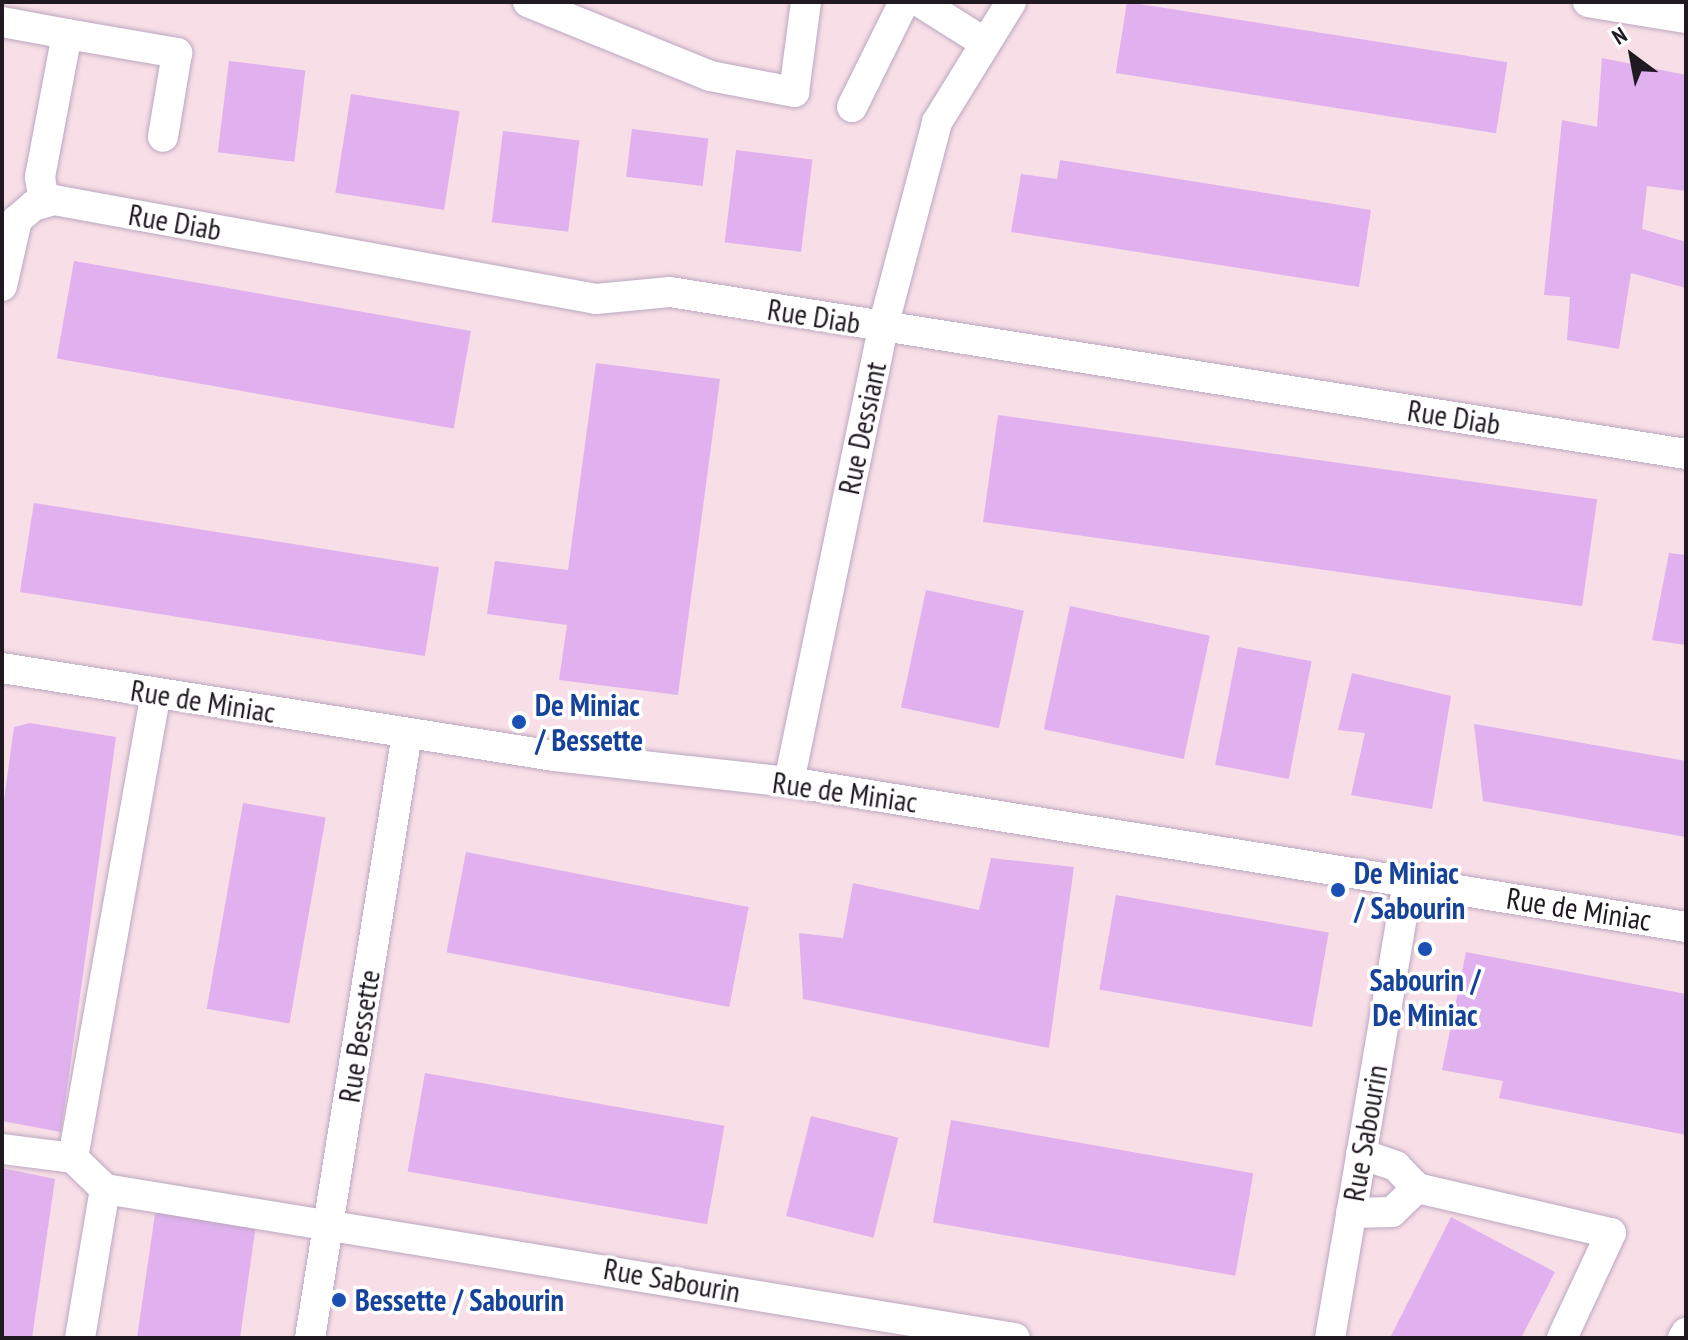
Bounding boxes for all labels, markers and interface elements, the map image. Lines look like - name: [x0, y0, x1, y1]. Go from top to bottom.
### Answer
- north arrow: [1592, 16, 1672, 96]
- text: N: [1607, 21, 1632, 51]
- street label: Rue Diab: [126, 196, 224, 248]
- street label: Rue Diab: [765, 291, 863, 341]
- street label: Rue Dessiant: [830, 358, 894, 498]
- street label: Rue Diab: [1405, 392, 1503, 442]
- street label: Rue de Miniac: [128, 672, 278, 730]
- place label: De Miniac / Bessette: [535, 687, 643, 758]
- marker: De Miniac / Bessette: [510, 713, 528, 731]
- street label: Rue de Miniac: [770, 764, 920, 820]
- place label: De Miniac / Sabourin: [1354, 855, 1465, 926]
- street label: Rue de Miniac: [1504, 880, 1654, 938]
- marker: De Miniac / Sabourin: [1329, 881, 1347, 899]
- marker: Sabourin / De Miniac: [1416, 940, 1434, 958]
- place label: Sabourin / De Miniac: [1369, 962, 1481, 1032]
- street label: Rue Bessette: [331, 967, 387, 1105]
- street label: Rue Sabourin: [1335, 1062, 1395, 1204]
- street label: Rue Sabourin: [601, 1250, 743, 1310]
- place label: Bessette / Sabourin: [355, 1282, 564, 1318]
- marker: Bessette / Sabourin: [330, 1291, 348, 1309]

